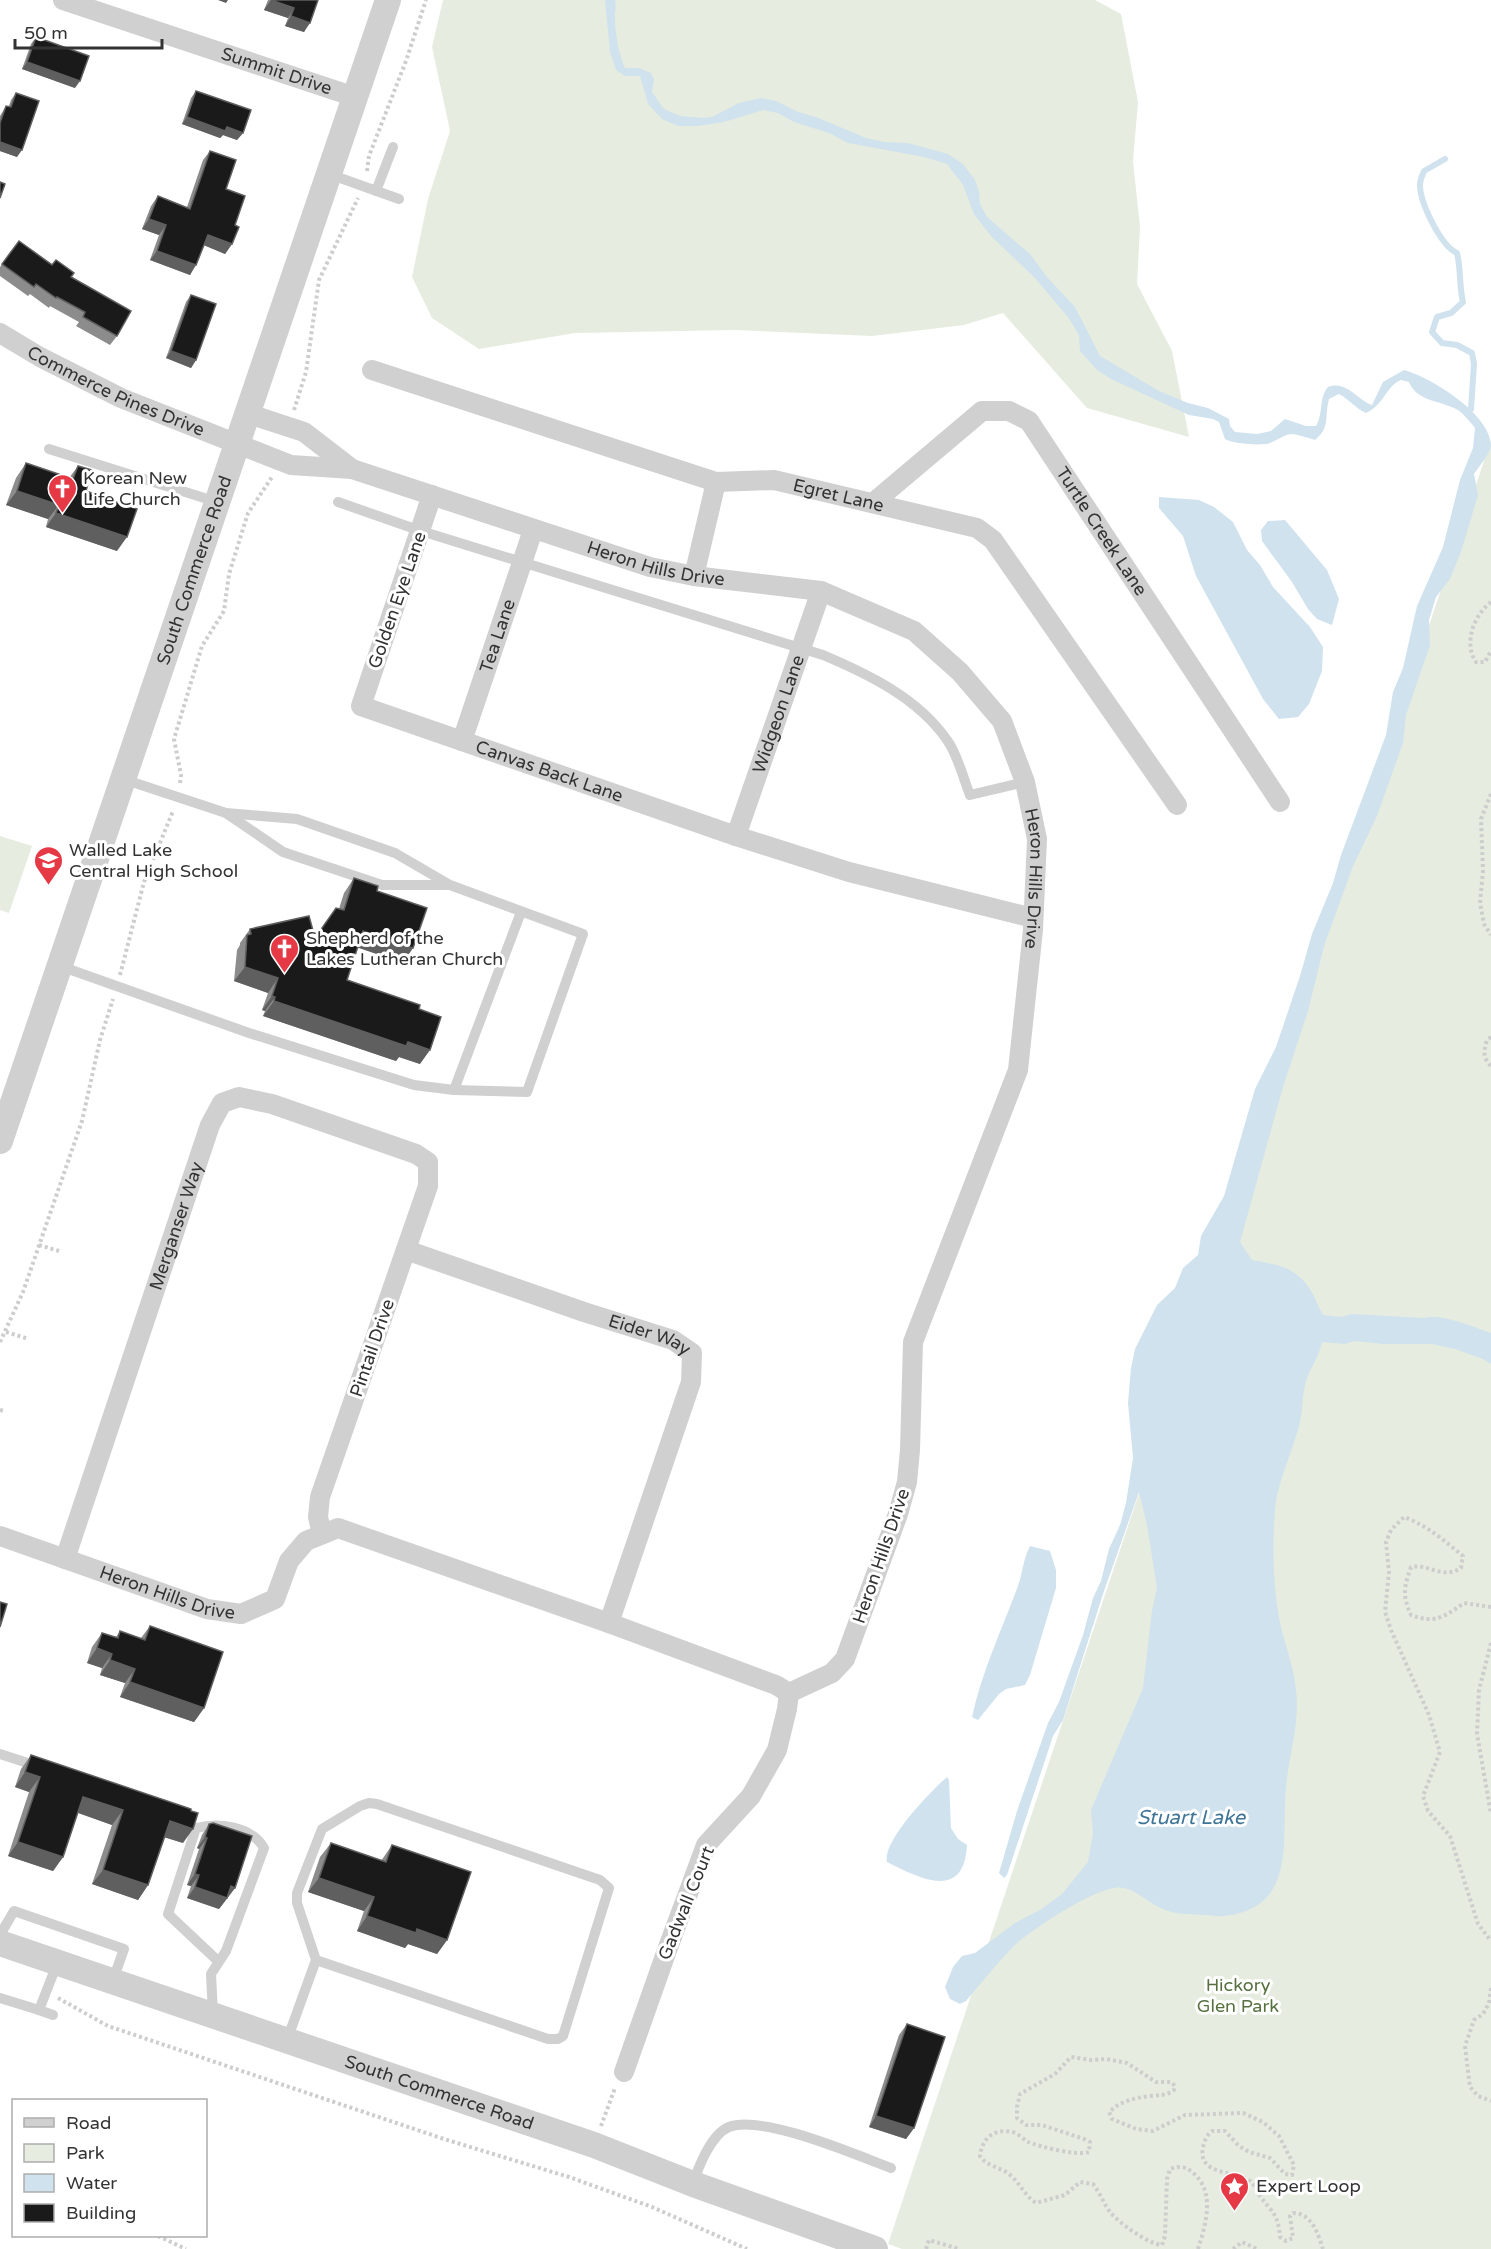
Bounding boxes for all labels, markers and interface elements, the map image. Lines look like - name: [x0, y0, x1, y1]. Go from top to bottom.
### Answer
- scale bar: [15, 12, 162, 50]
- text: 50 m: [24, 22, 68, 44]
- street label: Summit Drive: [218, 42, 335, 100]
- street label: Commerce Pines Drive: [23, 341, 208, 441]
- street label: Turtle Creek Lane: [1051, 463, 1152, 600]
- place label: Korean New Life Church: [83, 467, 187, 510]
- church icon: Korean New Life Church: [46, 472, 78, 514]
- street label: South Commerce Road: [152, 473, 236, 668]
- street label: Egret Lane: [791, 474, 886, 517]
- street label: Golden Eye Lane: [363, 529, 431, 671]
- street label: Heron Hills Drive: [584, 536, 726, 591]
- street label: Tea Lane: [475, 596, 520, 676]
- street label: Widgeon Lane: [748, 652, 809, 776]
- street label: Canvas Back Lane: [473, 736, 626, 807]
- street label: Heron Hills Drive: [1020, 806, 1048, 950]
- place label: Walled Lake Central High School: [69, 839, 238, 882]
- school or university icon: Walled Lake Central High School: [32, 844, 64, 886]
- place label: Shepherd of the Lakes Lutheran Church: [306, 927, 503, 970]
- church icon: Shepherd of the Lakes Lutheran Church: [269, 932, 301, 974]
- street label: Merganser Way: [145, 1159, 208, 1293]
- street label: Pintail Drive: [345, 1296, 399, 1400]
- street label: Eider Way: [606, 1309, 695, 1360]
- street label: Heron Hills Drive: [848, 1486, 914, 1626]
- street label: Heron Hills Drive: [97, 1561, 236, 1624]
- water label: Stuart Lake: [1137, 1806, 1247, 1830]
- street label: Gadwall Court: [653, 1843, 719, 1963]
- park label: Hickory Glen Park: [1197, 1974, 1279, 2017]
- street label: South Commerce Road: [342, 2050, 537, 2135]
- legend: [12, 2099, 207, 2237]
- text: Road: [66, 2112, 111, 2134]
- text: Park: [66, 2142, 105, 2164]
- place icon: Expert Loop: [1219, 2170, 1251, 2212]
- text: Water: [66, 2172, 117, 2194]
- place label: Expert Loop: [1256, 2175, 1361, 2197]
- text: Building: [66, 2202, 136, 2224]

